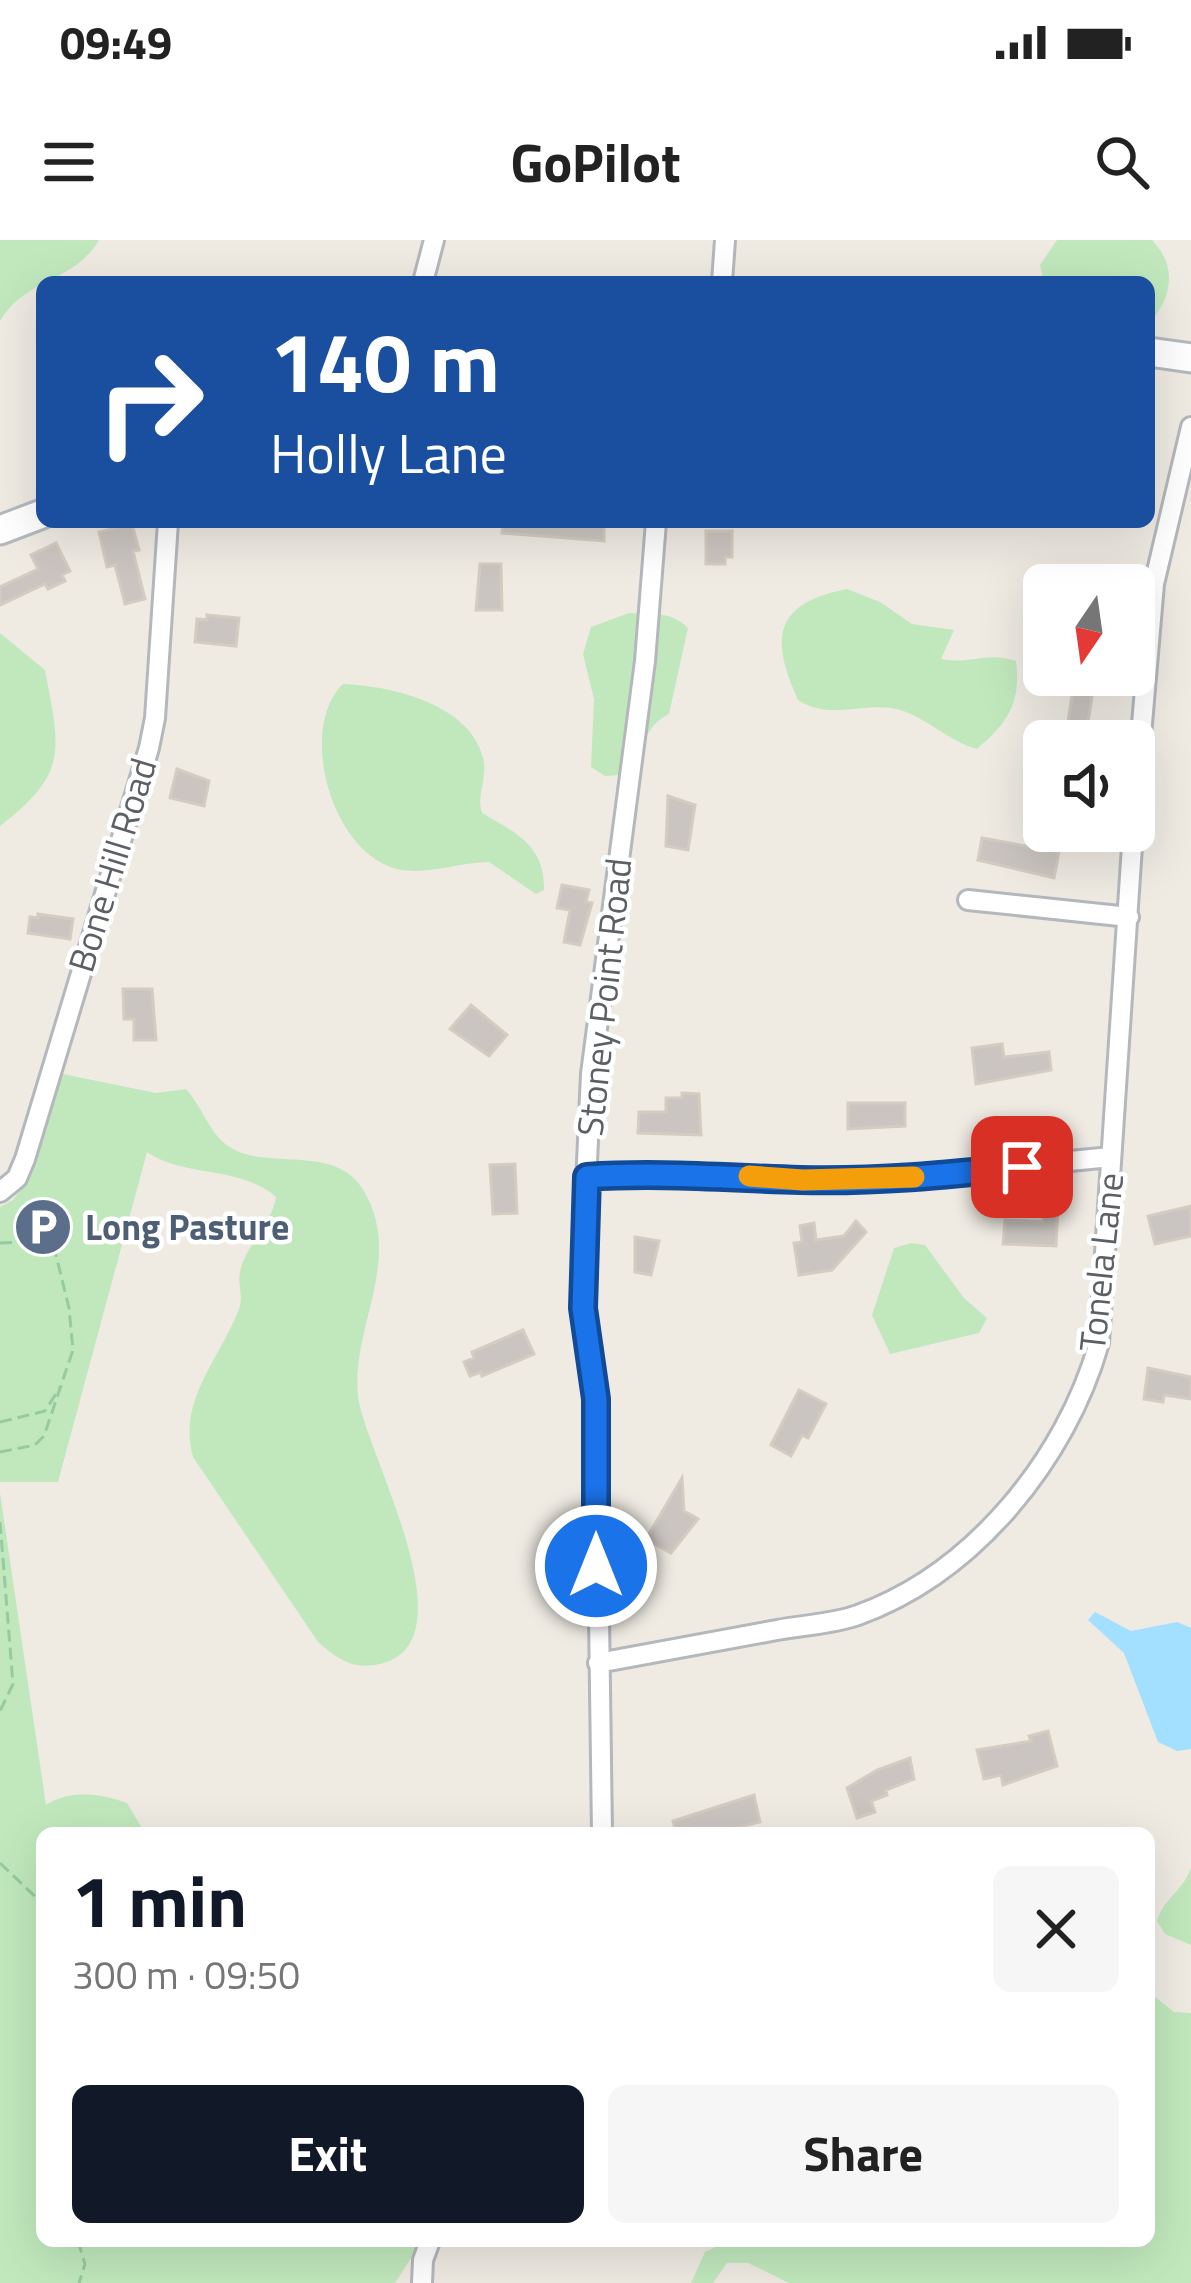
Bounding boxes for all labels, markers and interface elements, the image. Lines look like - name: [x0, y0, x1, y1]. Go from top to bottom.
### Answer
- text: 09:49: [60, 8, 172, 76]
- text: GoPilot: [510, 121, 681, 203]
- icon: menu: [36, 129, 102, 195]
- icon: search: [1089, 129, 1155, 195]
- text: 140 m: [270, 297, 500, 425]
- icon: right: [72, 324, 228, 480]
- text: Holly Lane: [270, 412, 507, 494]
- north arrow: [1023, 564, 1155, 696]
- map controls: [1023, 564, 1155, 852]
- button: sound: [1023, 720, 1155, 852]
- street label: Bone Hill Road: [53, 751, 170, 979]
- street label: Stoney Point Road: [562, 855, 645, 1139]
- pin: [971, 1116, 1073, 1218]
- icon: arrive: [989, 1134, 1055, 1200]
- street label: Tonela Lane: [1064, 1170, 1137, 1354]
- parking icon: Long Pasture: [12, 1196, 74, 1258]
- place label: Long Pasture: [85, 1199, 289, 1254]
- position arrow: [533, 1503, 659, 1629]
- text: 1 min: [72, 1845, 247, 1955]
- button: close: [993, 1866, 1119, 1992]
- text: 300 m · 09:50: [72, 1945, 300, 2004]
- button: Exit: [72, 2085, 584, 2223]
- button: Share: [608, 2085, 1119, 2223]

